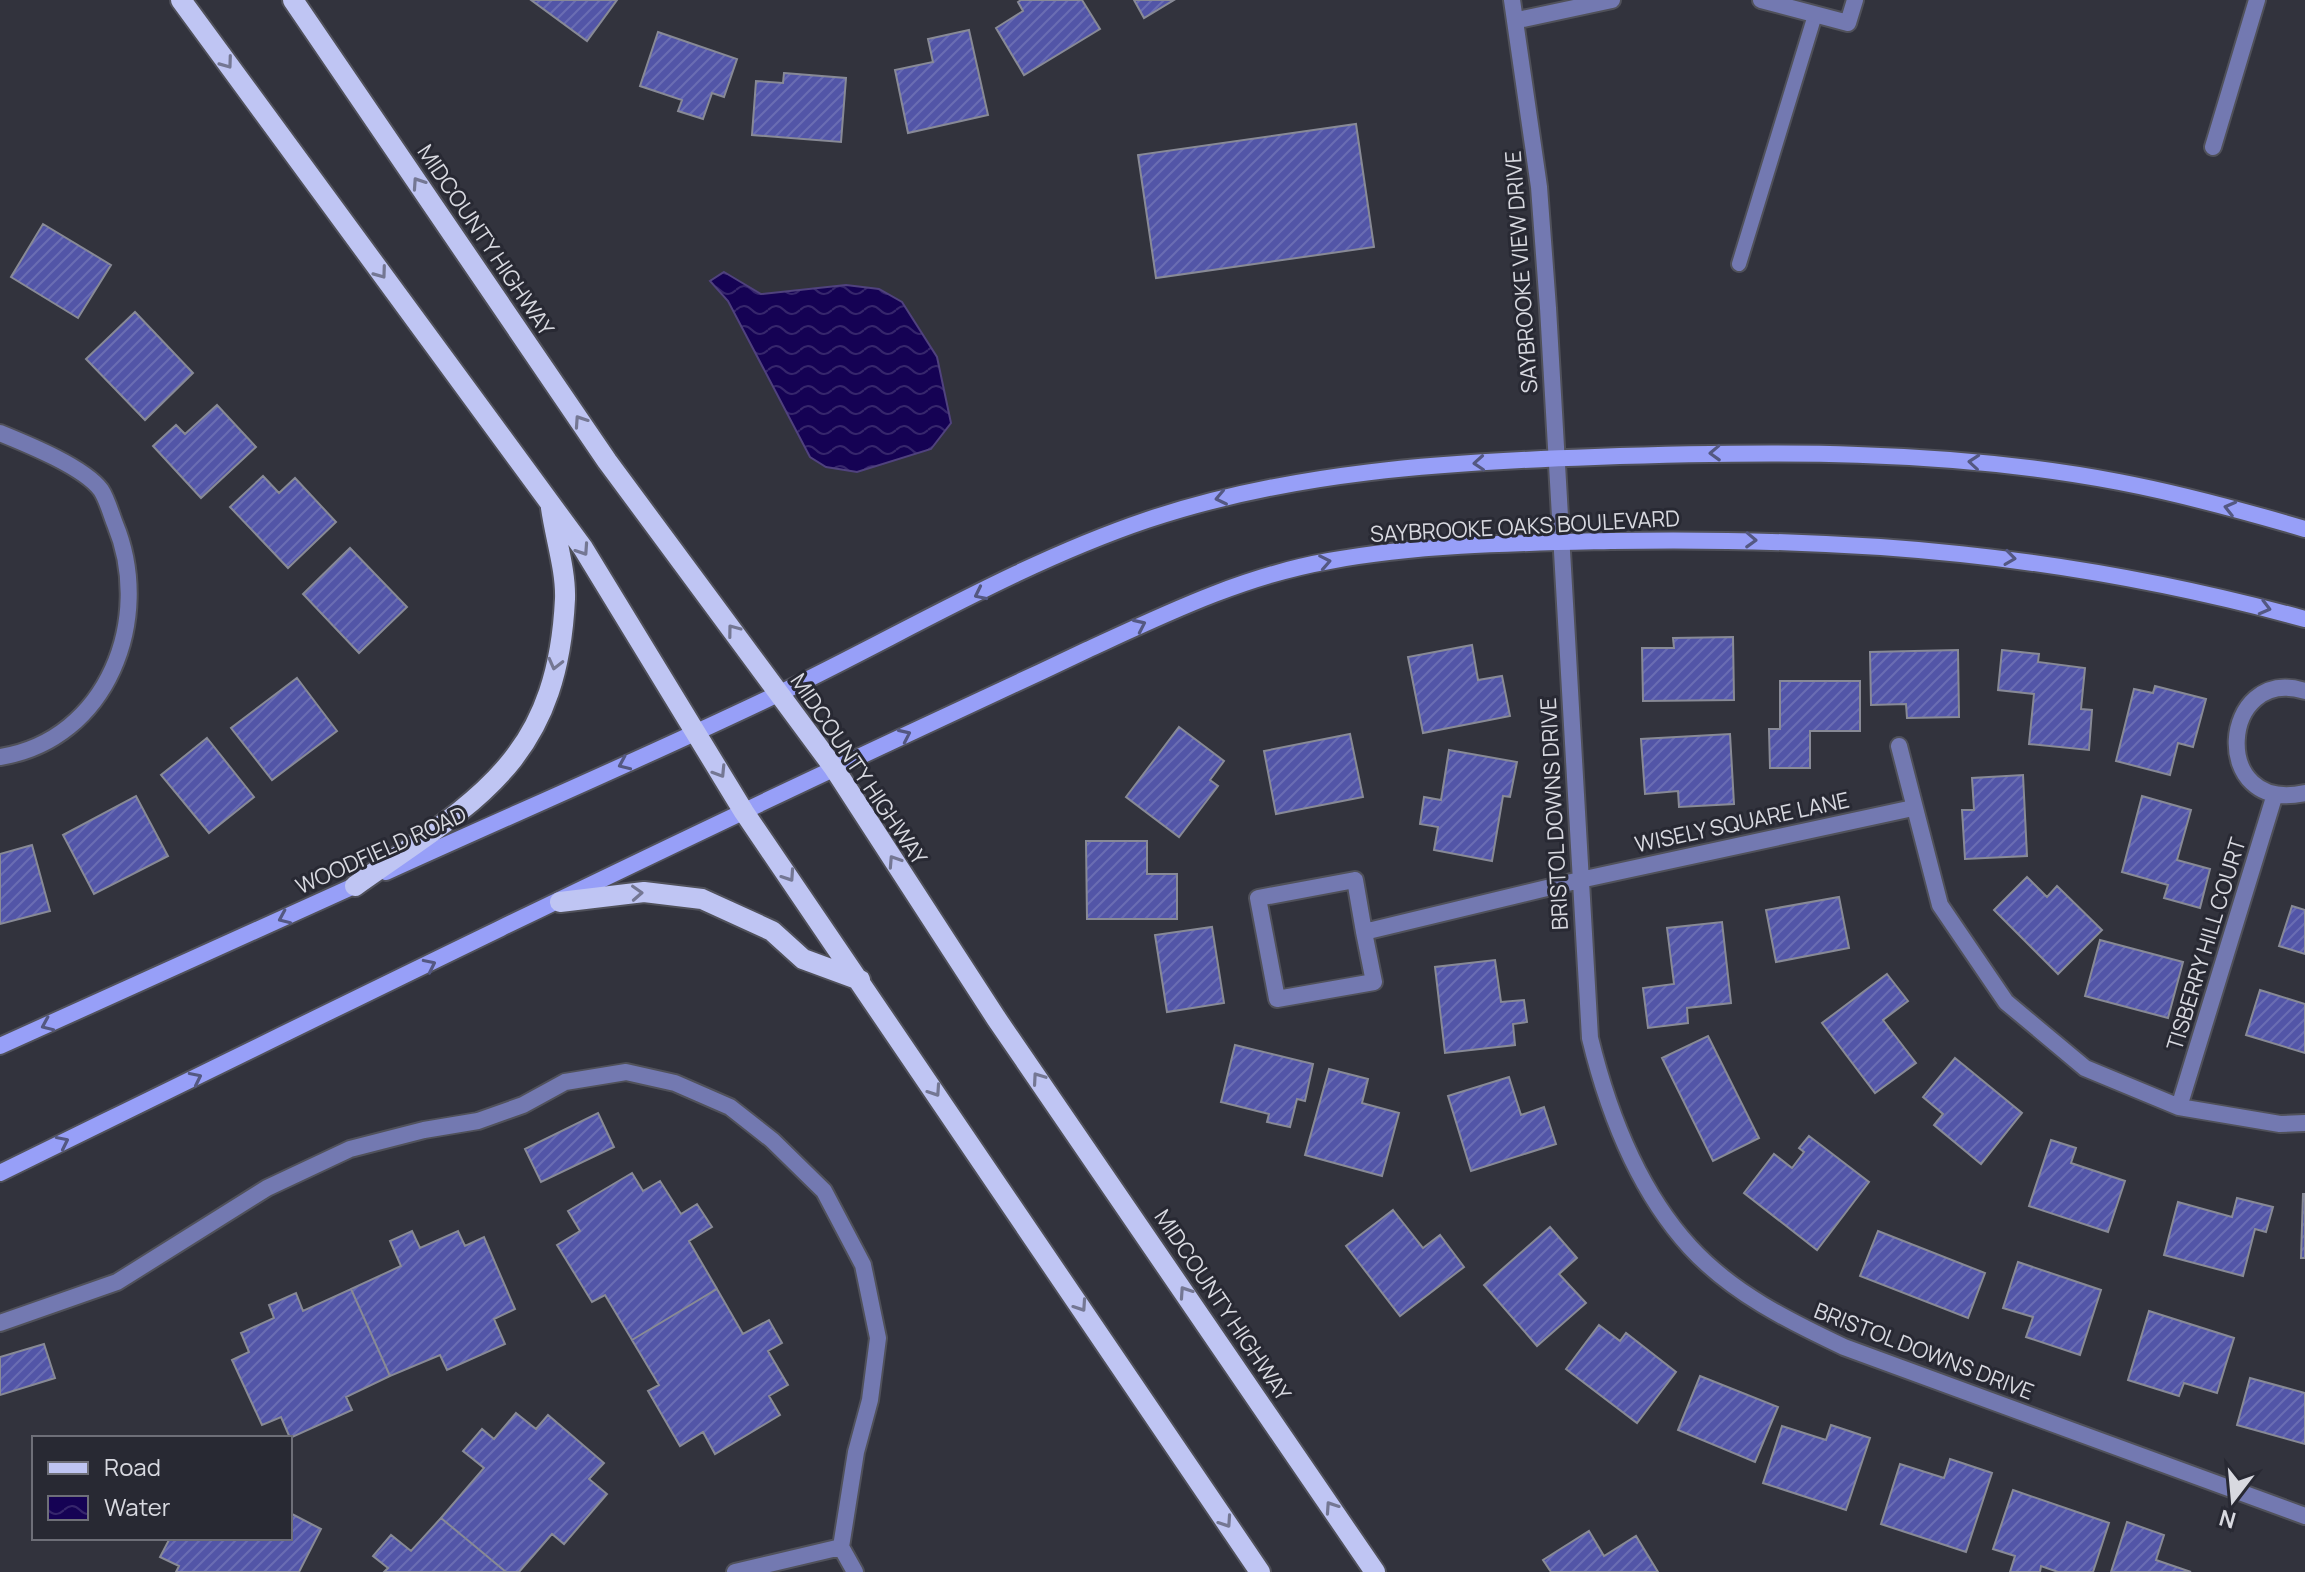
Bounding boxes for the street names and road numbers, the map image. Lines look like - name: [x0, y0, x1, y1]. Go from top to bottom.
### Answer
- street label: MIDCOUNTY HIGHWAY: [411, 138, 562, 342]
- street label: SAYBROOKE VIEW DRIVE: [1498, 150, 1544, 394]
- street label: SAYBROOKE OAKS BOULEVARD: [1369, 503, 1681, 549]
- street label: MIDCOUNTY HIGHWAY: [784, 667, 935, 871]
- street label: BRISTOL DOWNS DRIVE: [1533, 697, 1575, 931]
- street label: WISELY SQUARE LANE: [1632, 785, 1852, 859]
- street label: WOODFIELD ROAD: [291, 799, 471, 901]
- street label: TISBERRY HILL COURT: [2159, 834, 2253, 1054]
- street label: MIDCOUNTY HIGHWAY: [1148, 1203, 1299, 1407]
- street label: BRISTOL DOWNS DRIVE: [1810, 1295, 2038, 1407]

